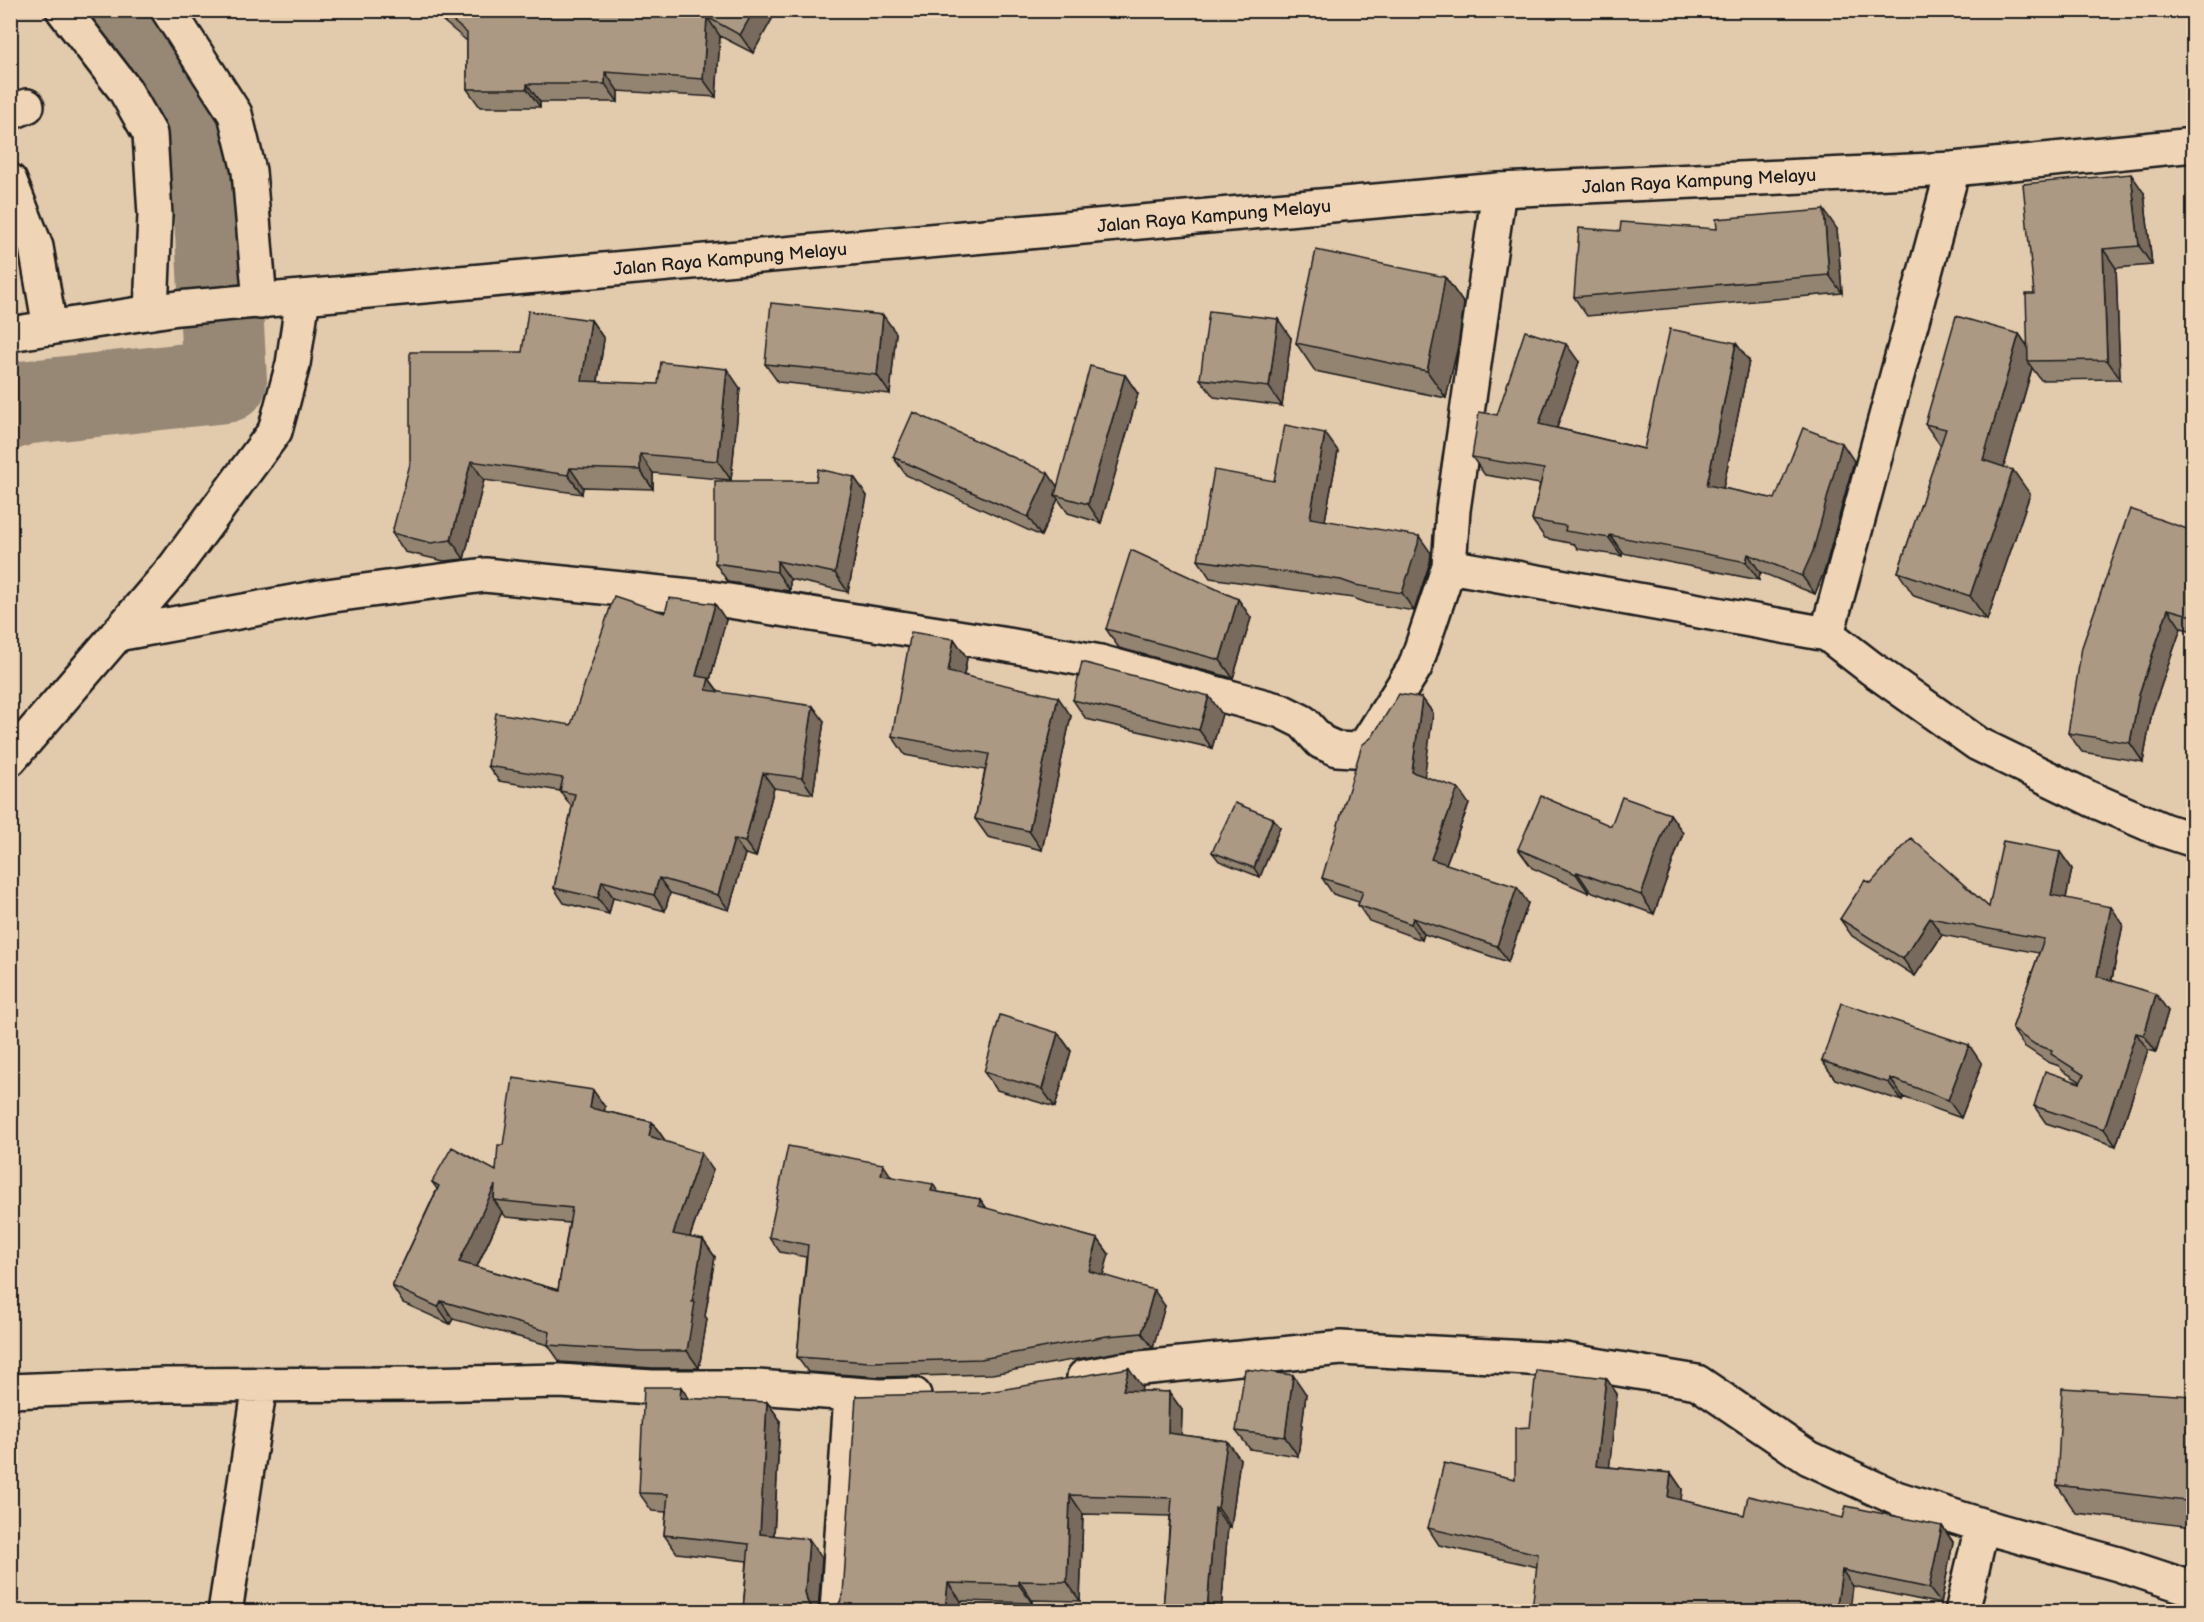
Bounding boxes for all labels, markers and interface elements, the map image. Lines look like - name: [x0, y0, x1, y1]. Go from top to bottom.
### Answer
- street label: Jalan Raya Kampung Melayu: [1581, 165, 1817, 198]
- street label: Jalan Raya Kampung Melayu: [1096, 196, 1332, 237]
- street label: Jalan Raya Kampung Melayu: [612, 239, 848, 280]

